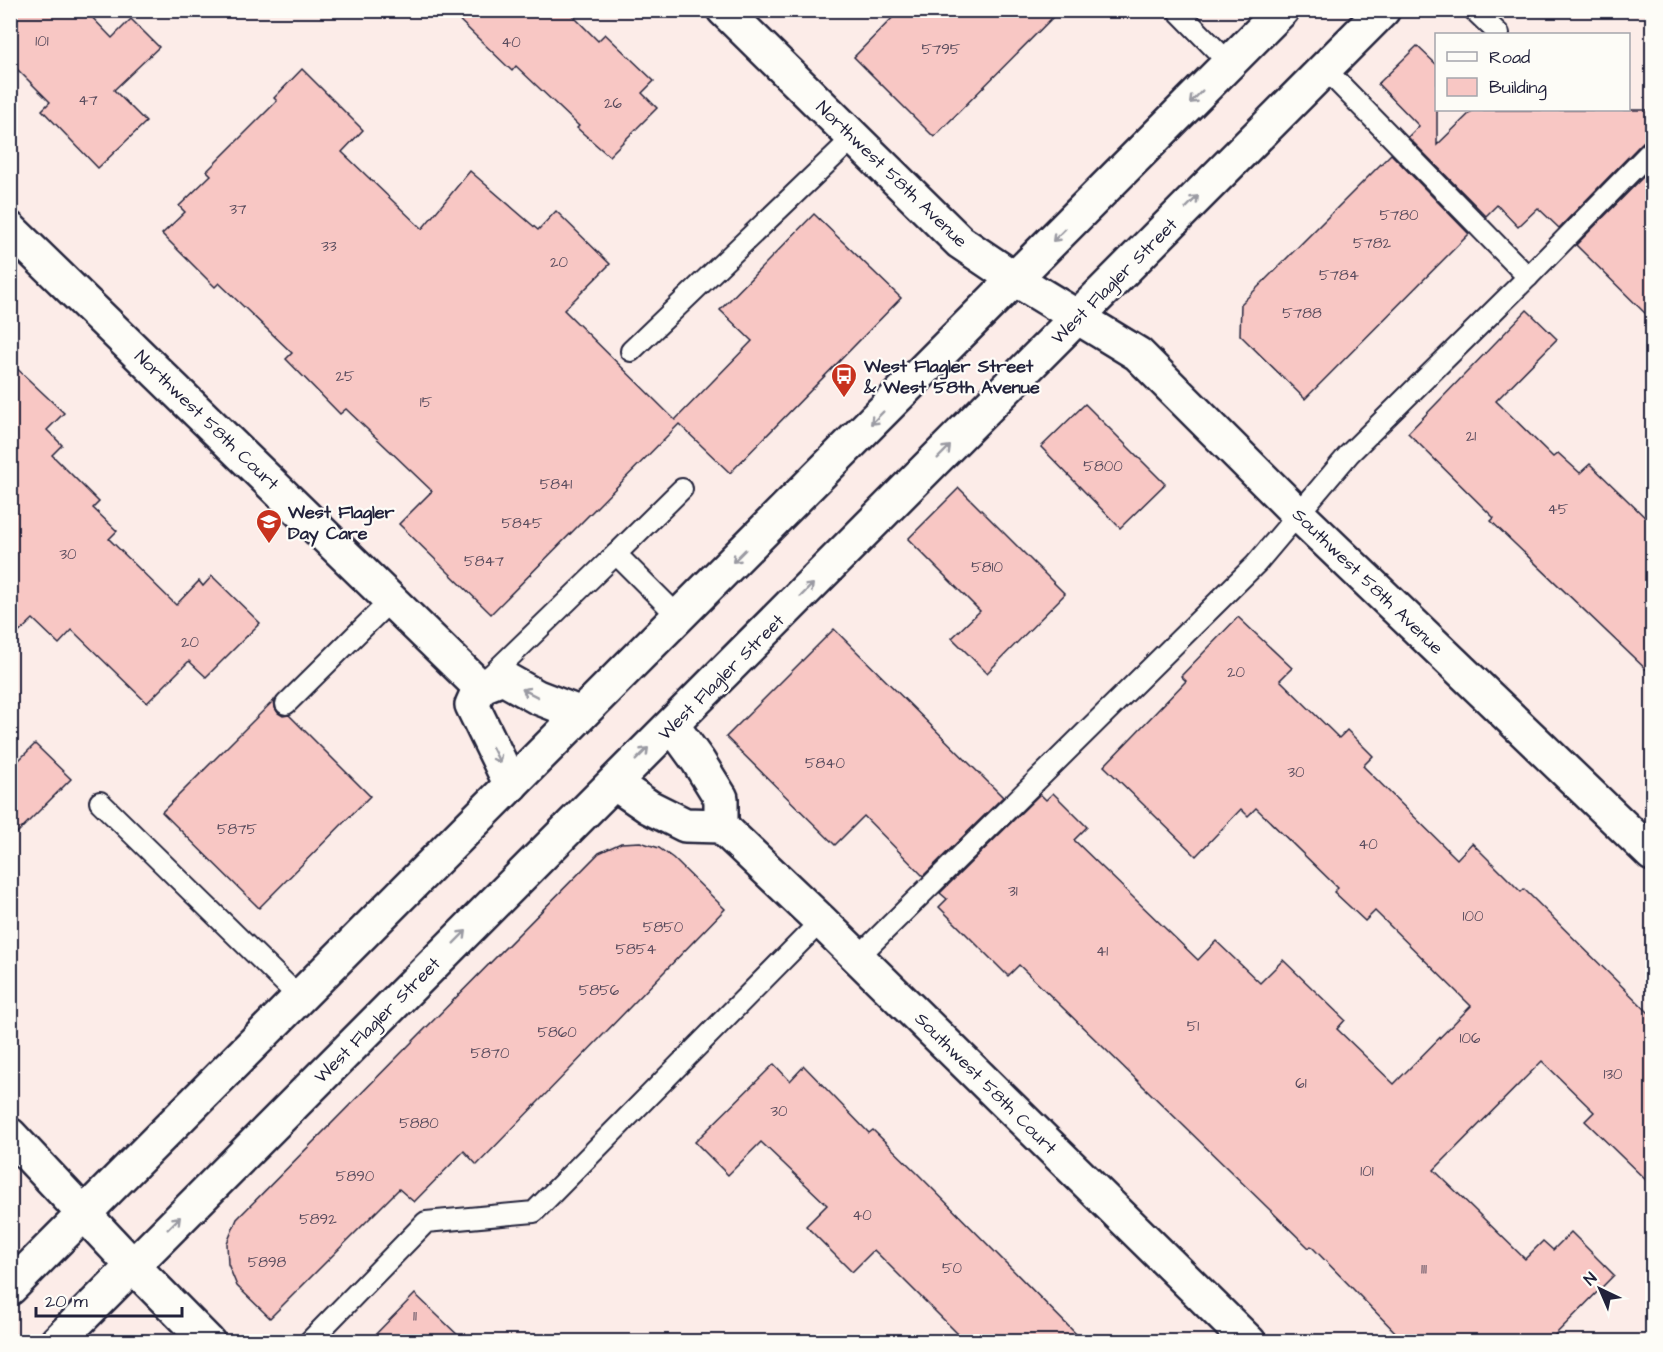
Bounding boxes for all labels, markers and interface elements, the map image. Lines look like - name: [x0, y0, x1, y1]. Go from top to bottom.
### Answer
- house number: 101: [35, 31, 49, 52]
- house number: 40: [501, 32, 521, 53]
- legend: [1435, 33, 1630, 111]
- house number: 5795: [921, 39, 961, 60]
- text: Road: [1489, 45, 1530, 70]
- text: Building: [1489, 75, 1547, 101]
- one-way arrow: [1188, 89, 1203, 104]
- house number: 47: [78, 90, 98, 111]
- house number: 26: [604, 93, 623, 114]
- street label: Northwest 58th Avenue: [810, 95, 973, 254]
- one-way arrow: [1185, 194, 1200, 209]
- house number: 37: [230, 199, 246, 220]
- house number: 5780: [1379, 205, 1419, 226]
- street label: West Flagler Street: [1046, 212, 1184, 351]
- one-way arrow: [1051, 227, 1066, 242]
- house number: 5782: [1353, 233, 1391, 254]
- house number: 33: [321, 236, 337, 257]
- house number: 20: [550, 252, 569, 273]
- house number: 5784: [1319, 265, 1359, 286]
- house number: 5788: [1282, 303, 1322, 324]
- street label: Northwest 58th Court: [129, 345, 285, 497]
- place label: West Flagler Street & West 58th Avenue: [863, 354, 1040, 400]
- bus stop icon: West Flagler Street & West 58th Avenue: [829, 361, 859, 399]
- house number: 25: [335, 366, 355, 387]
- house number: 15: [420, 392, 433, 413]
- one-way arrow: [870, 411, 884, 426]
- house number: 21: [1466, 426, 1476, 447]
- one-way arrow: [937, 444, 952, 459]
- house number: 5800: [1083, 456, 1123, 477]
- house number: 5841: [540, 474, 572, 495]
- house number: 45: [1548, 499, 1569, 520]
- place label: West Flagler Day Care: [287, 500, 394, 547]
- street label: Southwest 58th Avenue: [1287, 503, 1449, 660]
- school or university icon: West Flagler Day Care: [254, 507, 284, 545]
- house number: 5845: [501, 513, 543, 534]
- house number: 30: [59, 544, 77, 565]
- one-way arrow: [731, 549, 746, 563]
- house number: 5847: [464, 551, 504, 572]
- house number: 5810: [971, 557, 1003, 578]
- one-way arrow: [800, 583, 815, 597]
- street label: West Flagler Street: [653, 608, 791, 747]
- house number: 20: [181, 632, 200, 653]
- house number: 20: [1227, 662, 1246, 683]
- one-way arrow: [521, 687, 539, 698]
- one-way arrow: [491, 745, 502, 763]
- one-way arrow: [635, 747, 650, 762]
- house number: 5840: [805, 753, 846, 774]
- house number: 30: [1287, 762, 1305, 783]
- house number: 5875: [217, 819, 257, 840]
- house number: 40: [1358, 834, 1378, 855]
- house number: 31: [1008, 881, 1018, 902]
- house number: 100: [1463, 906, 1484, 927]
- house number: 5850: [643, 917, 684, 938]
- one-way arrow: [452, 930, 467, 945]
- house number: 5854: [615, 939, 657, 960]
- house number: 41: [1096, 941, 1108, 962]
- street label: West Flagler Street: [309, 951, 447, 1090]
- house number: 5856: [579, 980, 620, 1001]
- street label: Southwest 58th Court: [909, 1007, 1063, 1161]
- house number: 51: [1187, 1016, 1199, 1037]
- house number: 5860: [537, 1022, 577, 1043]
- house number: 106: [1460, 1028, 1481, 1049]
- house number: 5870: [470, 1043, 510, 1064]
- house number: 130: [1603, 1064, 1623, 1085]
- house number: 61: [1295, 1073, 1307, 1094]
- house number: 30: [770, 1101, 788, 1122]
- house number: 5880: [399, 1113, 439, 1134]
- house number: 101: [1360, 1161, 1374, 1182]
- house number: 5890: [336, 1166, 375, 1187]
- house number: 40: [852, 1205, 872, 1226]
- house number: 5892: [299, 1209, 337, 1230]
- one-way arrow: [166, 1216, 181, 1231]
- house number: 5898: [248, 1252, 287, 1273]
- house number: 50: [942, 1258, 963, 1279]
- house number: 111: [1421, 1259, 1427, 1280]
- north arrow: [1570, 1259, 1630, 1319]
- text: N: [1579, 1268, 1602, 1290]
- scale bar: [36, 1280, 182, 1318]
- text: 20 m: [45, 1289, 88, 1314]
- house number: 11: [413, 1306, 417, 1327]

